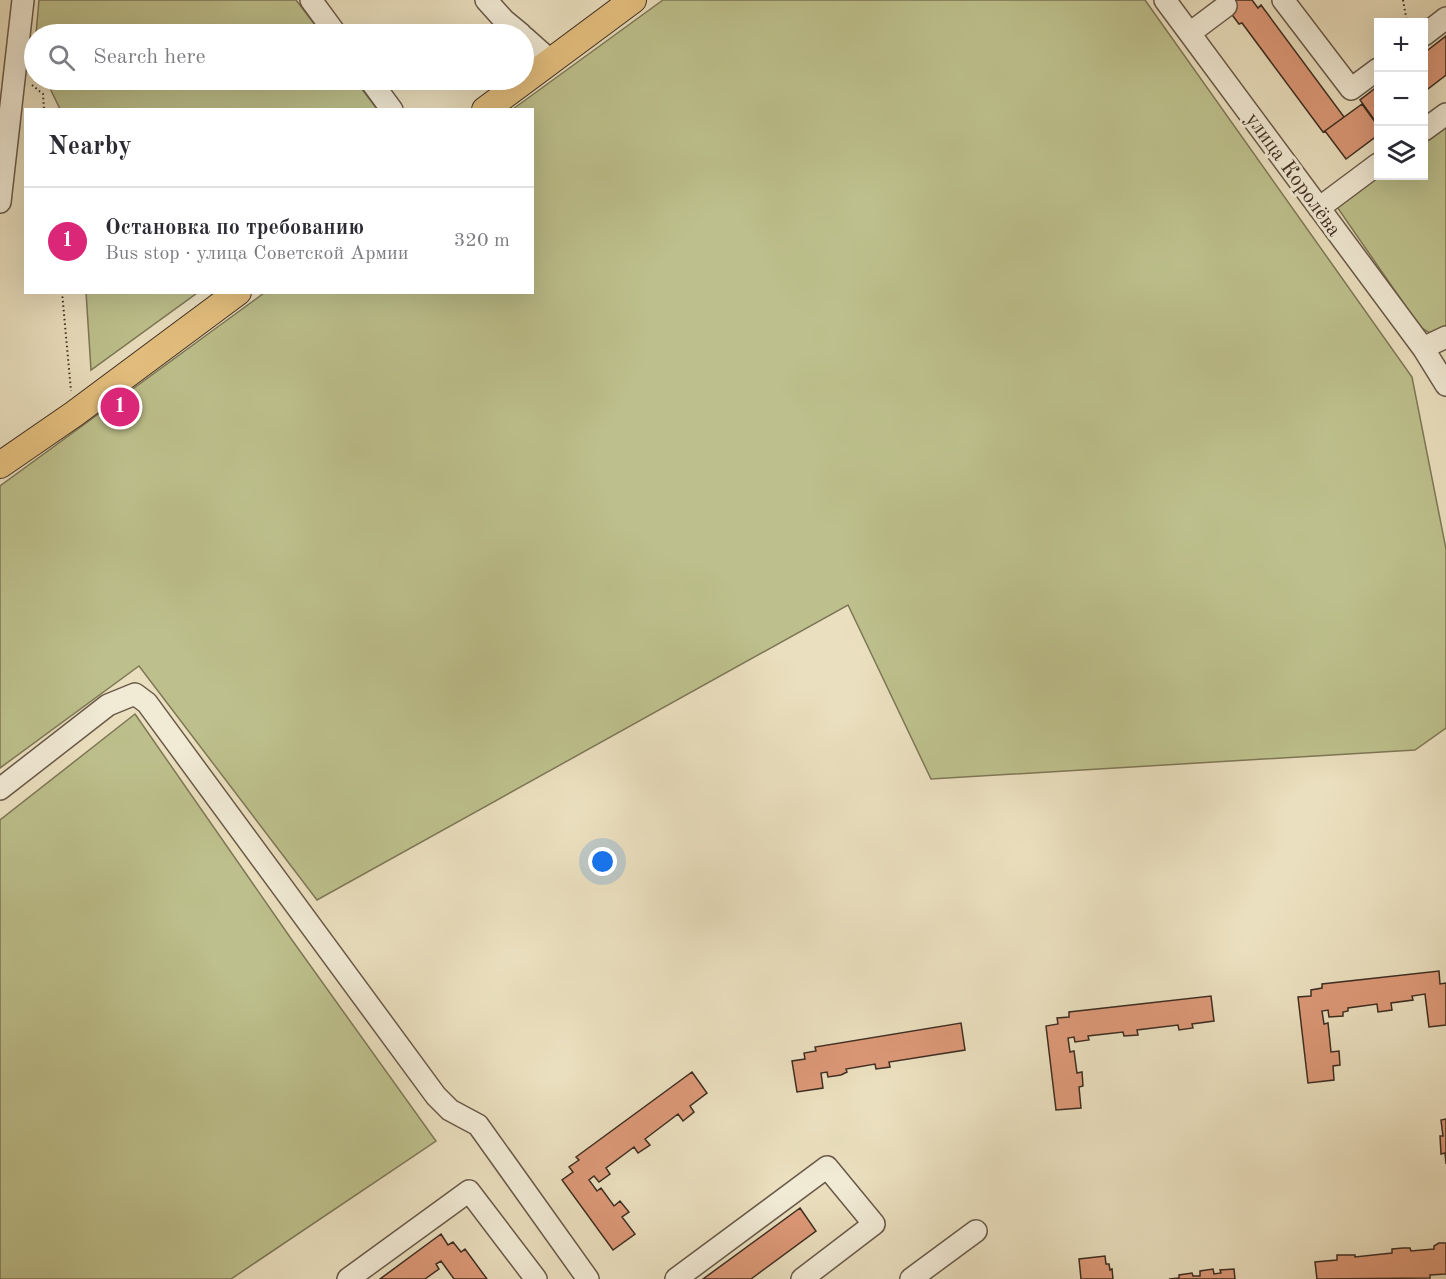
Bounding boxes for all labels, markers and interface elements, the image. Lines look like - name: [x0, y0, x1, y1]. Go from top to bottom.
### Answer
- map controls: [1374, 18, 1428, 180]
- button: +: [1374, 18, 1428, 72]
- search box: [24, 24, 534, 90]
- icon: search: [45, 41, 78, 74]
- text: Search here: [93, 46, 206, 68]
- button: −: [1374, 72, 1428, 126]
- street label: улица Королёва: [1241, 109, 1345, 241]
- button: layers: [1374, 126, 1428, 180]
- text: Nearby: [48, 134, 132, 160]
- text: Остановка по требованию: [105, 217, 364, 239]
- text: 1: [62, 231, 73, 251]
- text: 320 m: [454, 231, 510, 251]
- text: Bus stop · улица Советской Армии: [105, 244, 409, 264]
- pin: 1: [100, 384, 140, 430]
- your location: [588, 847, 617, 876]

